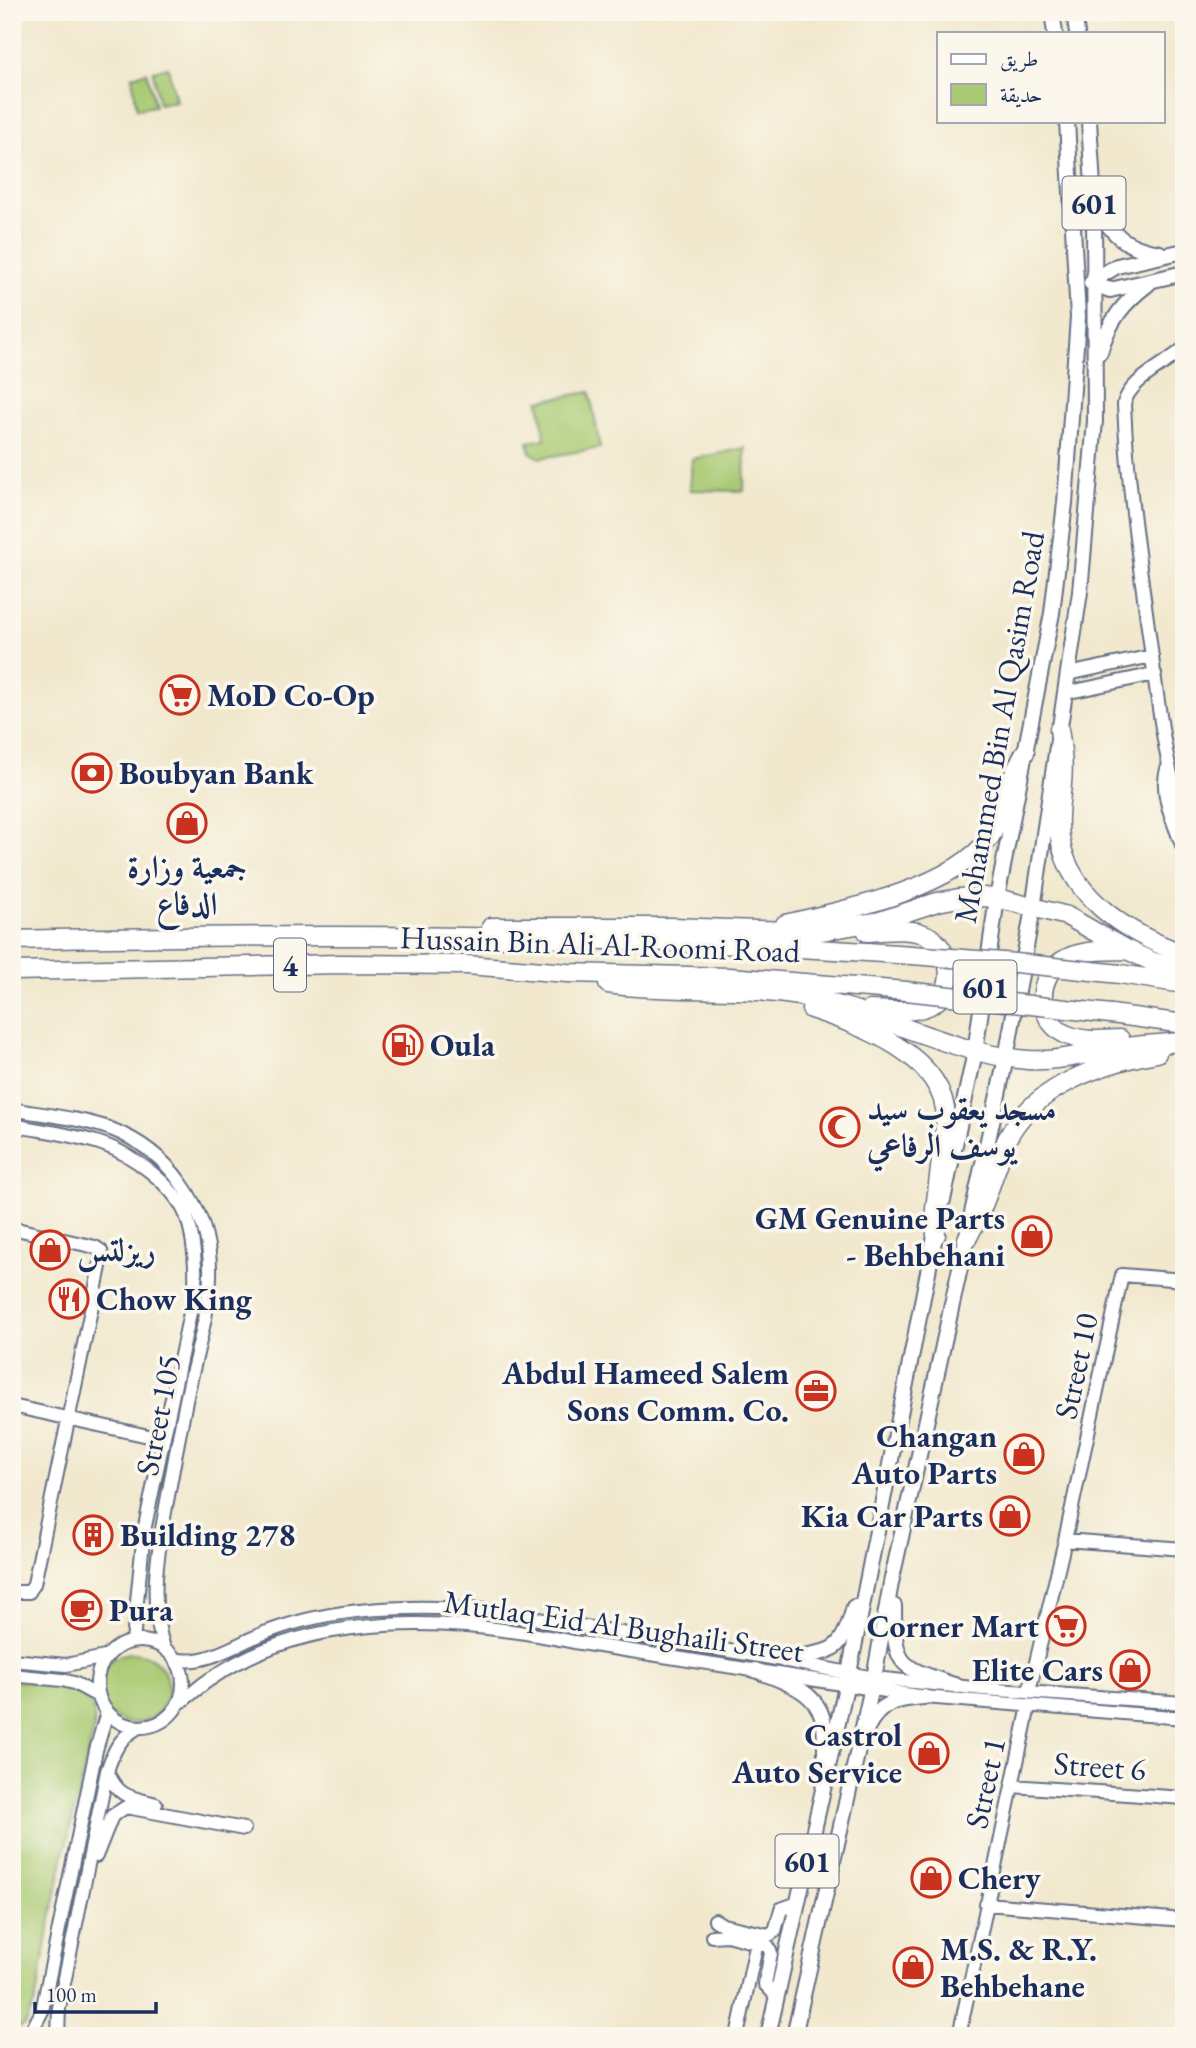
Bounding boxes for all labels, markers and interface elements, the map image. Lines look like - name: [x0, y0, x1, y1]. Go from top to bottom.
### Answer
- legend: [937, 32, 1164, 122]
- text: طريق: [1000, 45, 1038, 72]
- text: حديقة: [1000, 81, 1043, 108]
- road number: 601: [1062, 176, 1126, 230]
- street label: Mohammed Bin Al Qasim Road: [944, 527, 1054, 926]
- supermarket icon: MoD Co-Op: [159, 674, 201, 716]
- place label: MoD Co-Op: [207, 674, 375, 716]
- bank icon: Boubyan Bank: [71, 752, 113, 794]
- place label: Boubyan Bank: [119, 752, 314, 794]
- shop icon: جمعية وزارة الدفاع: [166, 802, 208, 844]
- place label: جمعية وزارة الدفاع: [127, 846, 247, 930]
- street label: Hussain Bin Ali Al-Roomi Road: [399, 916, 802, 972]
- road number: 4: [274, 939, 306, 992]
- road number: 601: [954, 960, 1016, 1014]
- fuel station icon: Oula: [382, 1024, 424, 1066]
- place label: Oula: [430, 1024, 496, 1066]
- place label: مسجد يعقوب سيد يوسف الرفاعي: [866, 1088, 1057, 1172]
- mosque icon: مسجد يعقوب سيد يوسف الرفاعي: [819, 1106, 861, 1148]
- place label: GM Genuine Parts - Behbehani: [755, 1197, 1006, 1276]
- shop icon: GM Genuine Parts - Behbehani: [1011, 1215, 1053, 1257]
- shop icon: ريزلتس: [29, 1229, 71, 1271]
- place label: ريزلتس: [77, 1229, 156, 1273]
- restaurant icon: Chow King: [48, 1278, 90, 1320]
- place label: Chow King: [96, 1278, 253, 1320]
- street label: Street 10: [1044, 1309, 1108, 1423]
- street label: Street 105: [126, 1351, 190, 1479]
- place label: Abdul Hameed Salem Sons Comm. Co.: [501, 1352, 789, 1431]
- office icon: Abdul Hameed Salem Sons Comm. Co.: [795, 1370, 837, 1412]
- place label: Changan Auto Parts: [851, 1415, 997, 1494]
- shop icon: Changan Auto Parts: [1003, 1433, 1045, 1475]
- place label: Kia Car Parts: [801, 1495, 983, 1537]
- shop icon: Kia Car Parts: [989, 1495, 1031, 1537]
- building icon: Building 278: [72, 1514, 114, 1556]
- place label: Building 278: [120, 1514, 295, 1556]
- street label: Mutlaq Eid Al Bughaili Street: [441, 1580, 807, 1672]
- cafe icon: Pura: [61, 1589, 103, 1631]
- place label: Pura: [109, 1589, 174, 1631]
- place label: Corner Mart: [867, 1605, 1039, 1647]
- supermarket icon: Corner Mart: [1045, 1605, 1087, 1647]
- place label: Elite Cars: [972, 1649, 1103, 1691]
- shop icon: Elite Cars: [1109, 1649, 1151, 1691]
- place label: Castrol Auto Service: [731, 1714, 902, 1793]
- shop icon: Castrol Auto Service: [908, 1732, 950, 1774]
- street label: Street 1: [955, 1734, 1015, 1832]
- street label: Street 6: [1053, 1742, 1147, 1790]
- road number: 601: [776, 1834, 838, 1887]
- shop icon: Chery: [910, 1857, 952, 1899]
- place label: Chery: [958, 1857, 1041, 1899]
- place label: M.S. & R.Y. Behbehane: [940, 1928, 1097, 2007]
- shop icon: M.S. & R.Y. Behbehane: [892, 1946, 934, 1988]
- scale bar: [35, 1971, 156, 2015]
- text: 100 m: [46, 1981, 97, 2008]

